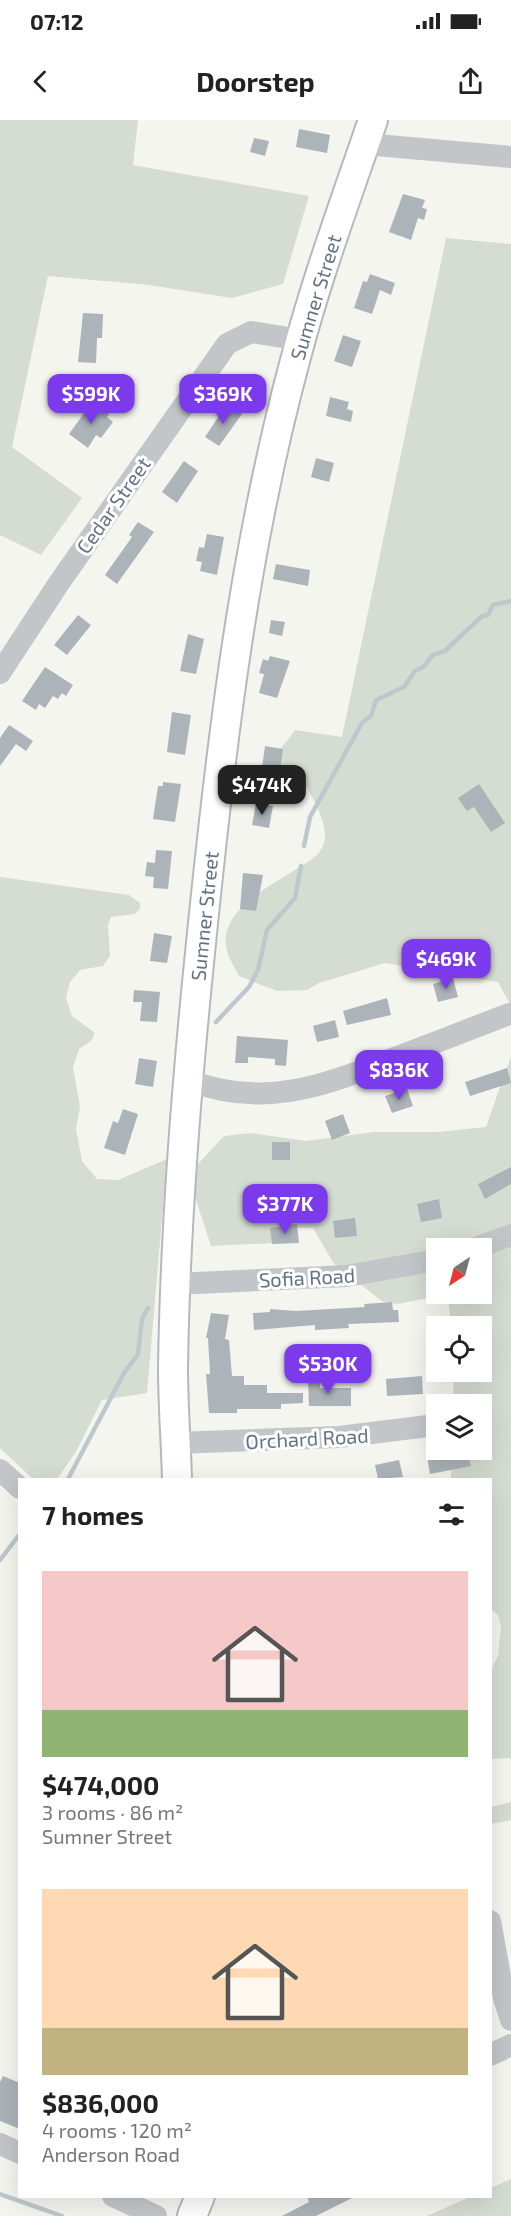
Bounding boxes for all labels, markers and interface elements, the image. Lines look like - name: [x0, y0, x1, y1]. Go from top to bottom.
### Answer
- text: 07:12: [30, 8, 83, 34]
- icon: back: [24, 65, 57, 98]
- text: Doorstep: [196, 65, 315, 97]
- icon: share: [454, 65, 487, 98]
- street label: Sumner Street: [284, 231, 346, 363]
- pin: $599K: [49, 374, 133, 425]
- pin: $369K: [181, 374, 265, 425]
- text: $599K: [62, 381, 120, 405]
- text: $369K: [193, 381, 253, 405]
- street label: Cedar Street: [71, 452, 155, 558]
- pin: $474K: [220, 765, 304, 816]
- text: $474K: [232, 772, 292, 796]
- street label: Sumner Street: [185, 850, 223, 982]
- pin: $469K: [404, 939, 488, 990]
- text: $469K: [416, 946, 476, 970]
- pin: $836K: [357, 1050, 441, 1101]
- text: $836K: [369, 1057, 429, 1081]
- pin: $377K: [243, 1184, 327, 1235]
- text: $377K: [257, 1191, 313, 1215]
- north arrow: [426, 1238, 492, 1304]
- map controls: [426, 1238, 492, 1460]
- street label: Sofia Road: [258, 1262, 356, 1292]
- button: locate: [426, 1316, 492, 1382]
- pin: $530K: [286, 1344, 370, 1395]
- text: $530K: [298, 1351, 358, 1375]
- button: layers: [426, 1394, 492, 1460]
- street label: Orchard Road: [245, 1423, 369, 1453]
- icon: filters: [435, 1498, 468, 1531]
- text: 7 homes: [42, 1499, 144, 1530]
- icon: home: [201, 1610, 309, 1718]
- text: $474,000: [42, 1769, 159, 1800]
- text: 3 rooms · 86 m²: [42, 1800, 183, 1824]
- text: Sumner Street: [42, 1824, 172, 1848]
- icon: home: [201, 1928, 309, 2036]
- text: $836,000: [42, 2087, 159, 2118]
- text: 4 rooms · 120 m²: [42, 2118, 192, 2142]
- text: Anderson Road: [42, 2142, 180, 2166]

